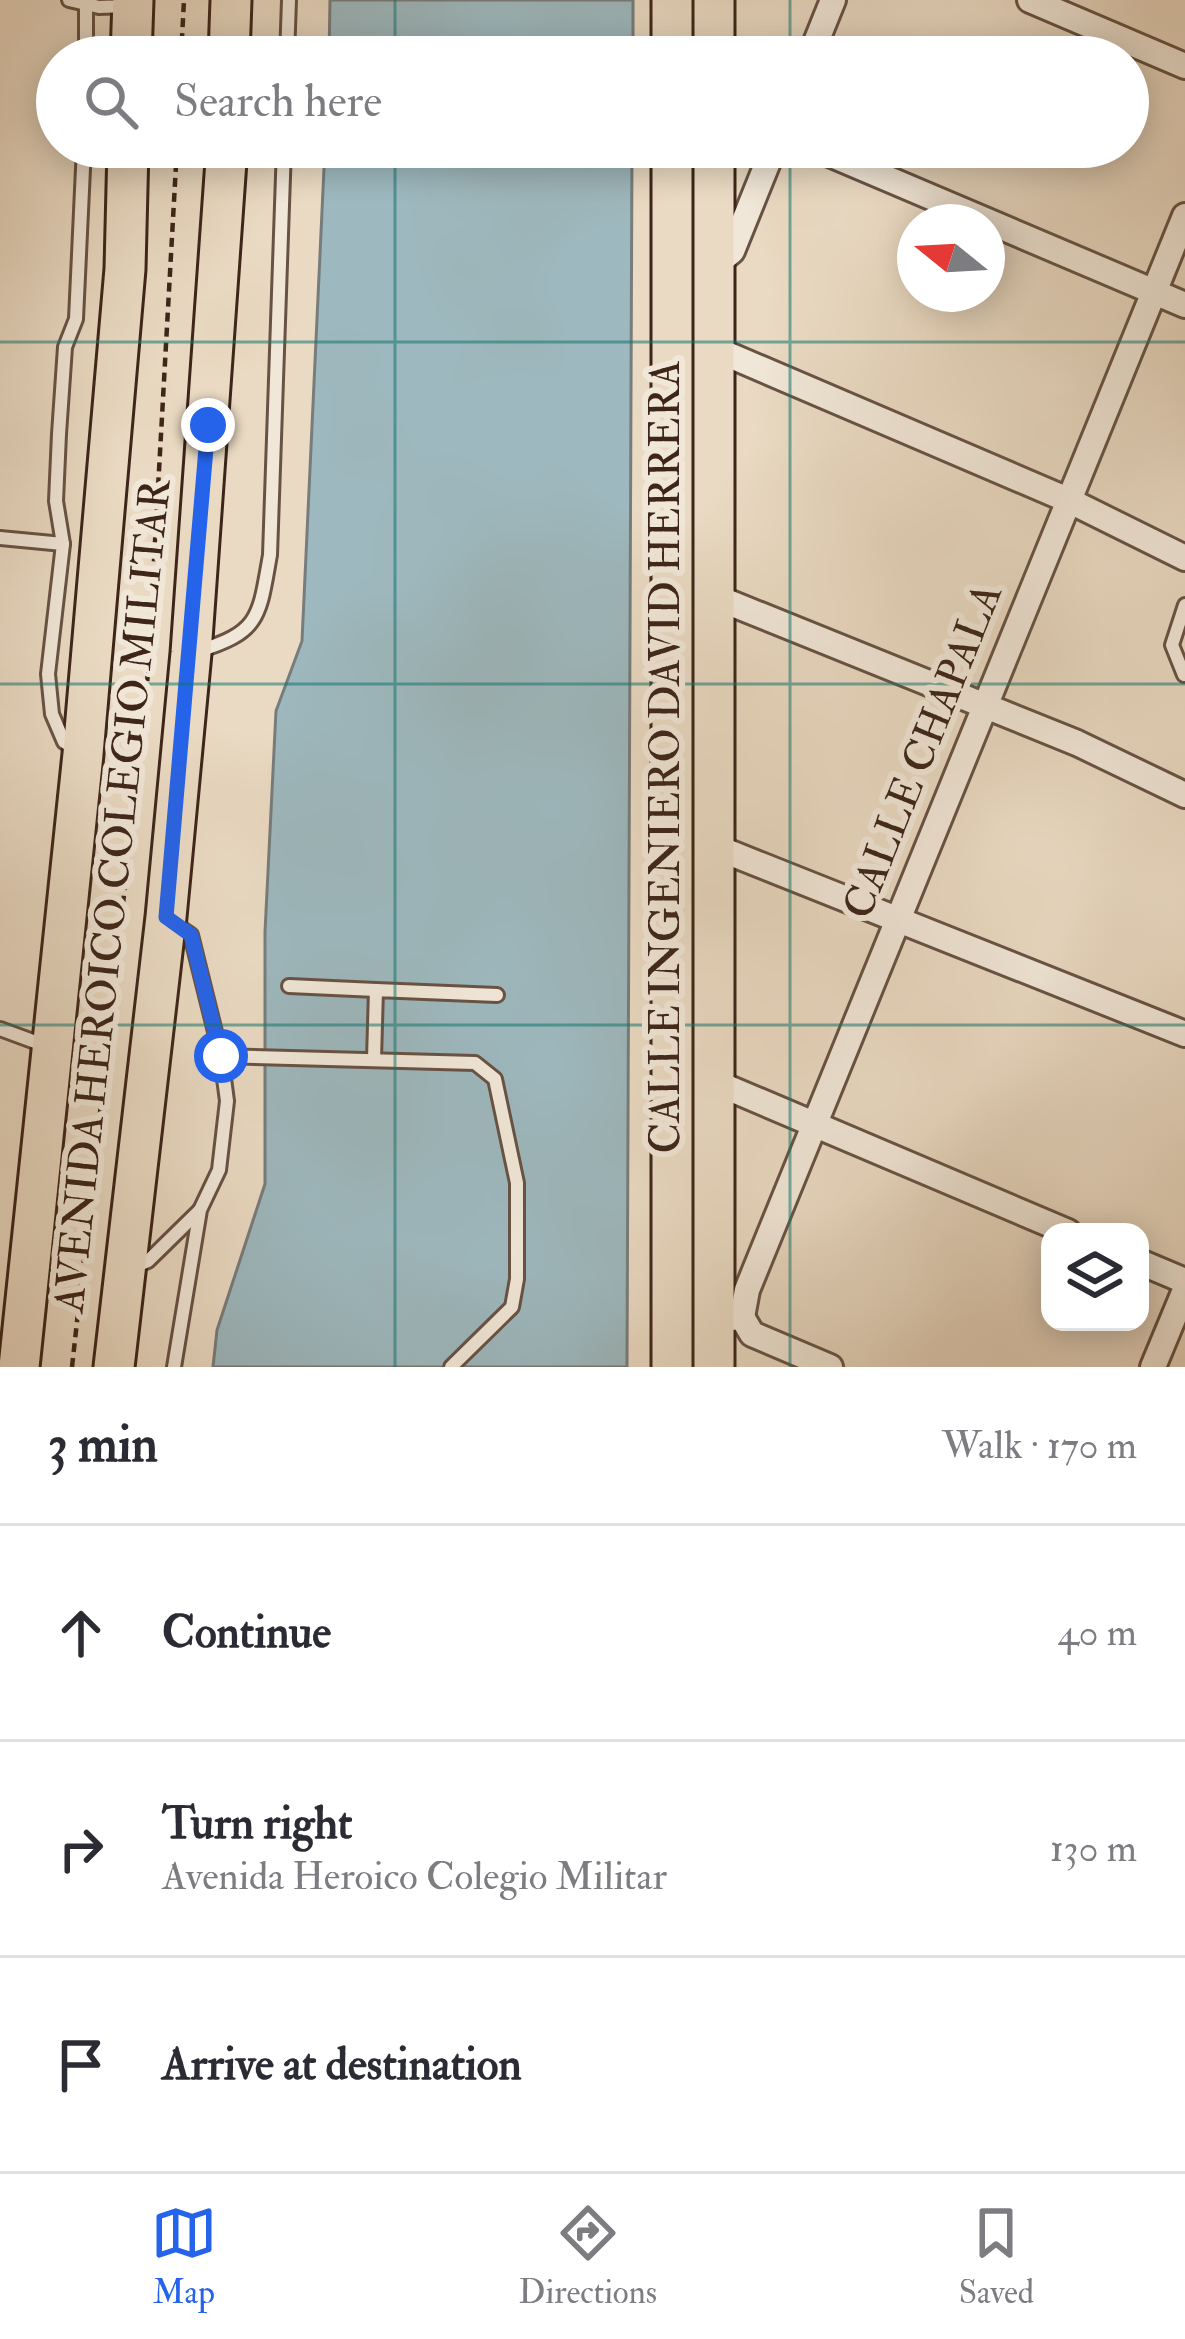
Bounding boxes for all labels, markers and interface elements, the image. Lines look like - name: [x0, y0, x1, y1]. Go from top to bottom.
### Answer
- search box: [36, 36, 1149, 168]
- icon: search: [78, 69, 144, 135]
- text: Search here: [174, 74, 382, 130]
- north arrow: [897, 204, 1005, 312]
- street label: CALLE INGENIERO DAVID HERRERA: [640, 360, 692, 1154]
- route end: [181, 398, 235, 452]
- street label: AVENIDA HEROICO COLEGIO MILITAR: [43, 476, 183, 1316]
- street label: CALLE CHAPALA: [832, 576, 1014, 926]
- route start: [194, 1029, 248, 1083]
- map controls: [1041, 1223, 1149, 1331]
- button: layers: [1041, 1223, 1149, 1331]
- text: 3 min: [48, 1413, 158, 1477]
- text: Walk · 170 m: [942, 1421, 1137, 1470]
- icon: ahead: [48, 1600, 114, 1666]
- text: Continue: [162, 1605, 331, 1661]
- text: 40 m: [1058, 1608, 1137, 1657]
- text: Turn right: [162, 1796, 352, 1852]
- icon: right: [48, 1816, 114, 1882]
- text: 130 m: [1050, 1824, 1137, 1873]
- text: Avenida Heroico Colegio Militar: [162, 1852, 667, 1901]
- icon: arrive: [48, 2032, 114, 2098]
- text: Arrive at destination: [162, 2037, 522, 2093]
- tab: Map: [151, 2200, 217, 2313]
- tab: Directions: [519, 2200, 657, 2313]
- tab: Saved: [959, 2200, 1034, 2313]

